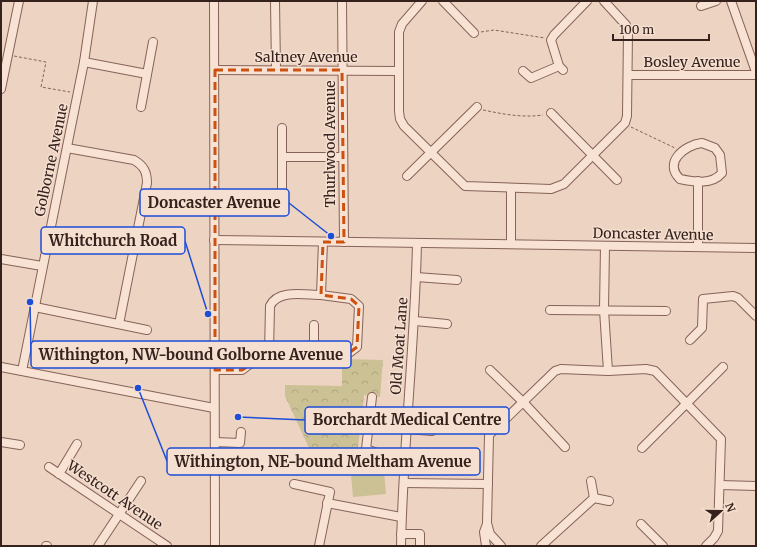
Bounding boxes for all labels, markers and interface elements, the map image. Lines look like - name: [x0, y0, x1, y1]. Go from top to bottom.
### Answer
- scale bar: [613, 16, 709, 42]
- text: 100 m: [619, 22, 654, 37]
- street label: Saltney Avenue: [254, 48, 358, 66]
- street label: Bosley Avenue: [644, 53, 740, 71]
- street label: Thurlwood Avenue: [321, 80, 339, 208]
- street label: Golborne Avenue: [30, 102, 72, 218]
- callout: Doncaster Avenue: [140, 189, 289, 216]
- text: Doncaster Avenue: [148, 193, 281, 212]
- street label: Doncaster Avenue: [592, 224, 714, 244]
- callout: Whitchurch Road: [41, 227, 185, 254]
- text: Whitchurch Road: [48, 231, 177, 250]
- street label: Old Moat Lane: [387, 297, 411, 395]
- callout: Withington, NW-bound Golborne Avenue: [31, 341, 351, 368]
- text: Withington, NW-bound Golborne Avenue: [38, 345, 343, 365]
- callout: Borchardt Medical Centre: [305, 407, 509, 434]
- text: Borchardt Medical Centre: [313, 410, 501, 429]
- callout: Withington, NE-bound Meltham Avenue: [167, 448, 480, 475]
- text: Withington, NE-bound Meltham Avenue: [174, 452, 471, 472]
- street label: Westcott Avenue: [63, 456, 166, 534]
- north arrow: [701, 491, 741, 531]
- text: N: [722, 501, 739, 514]

